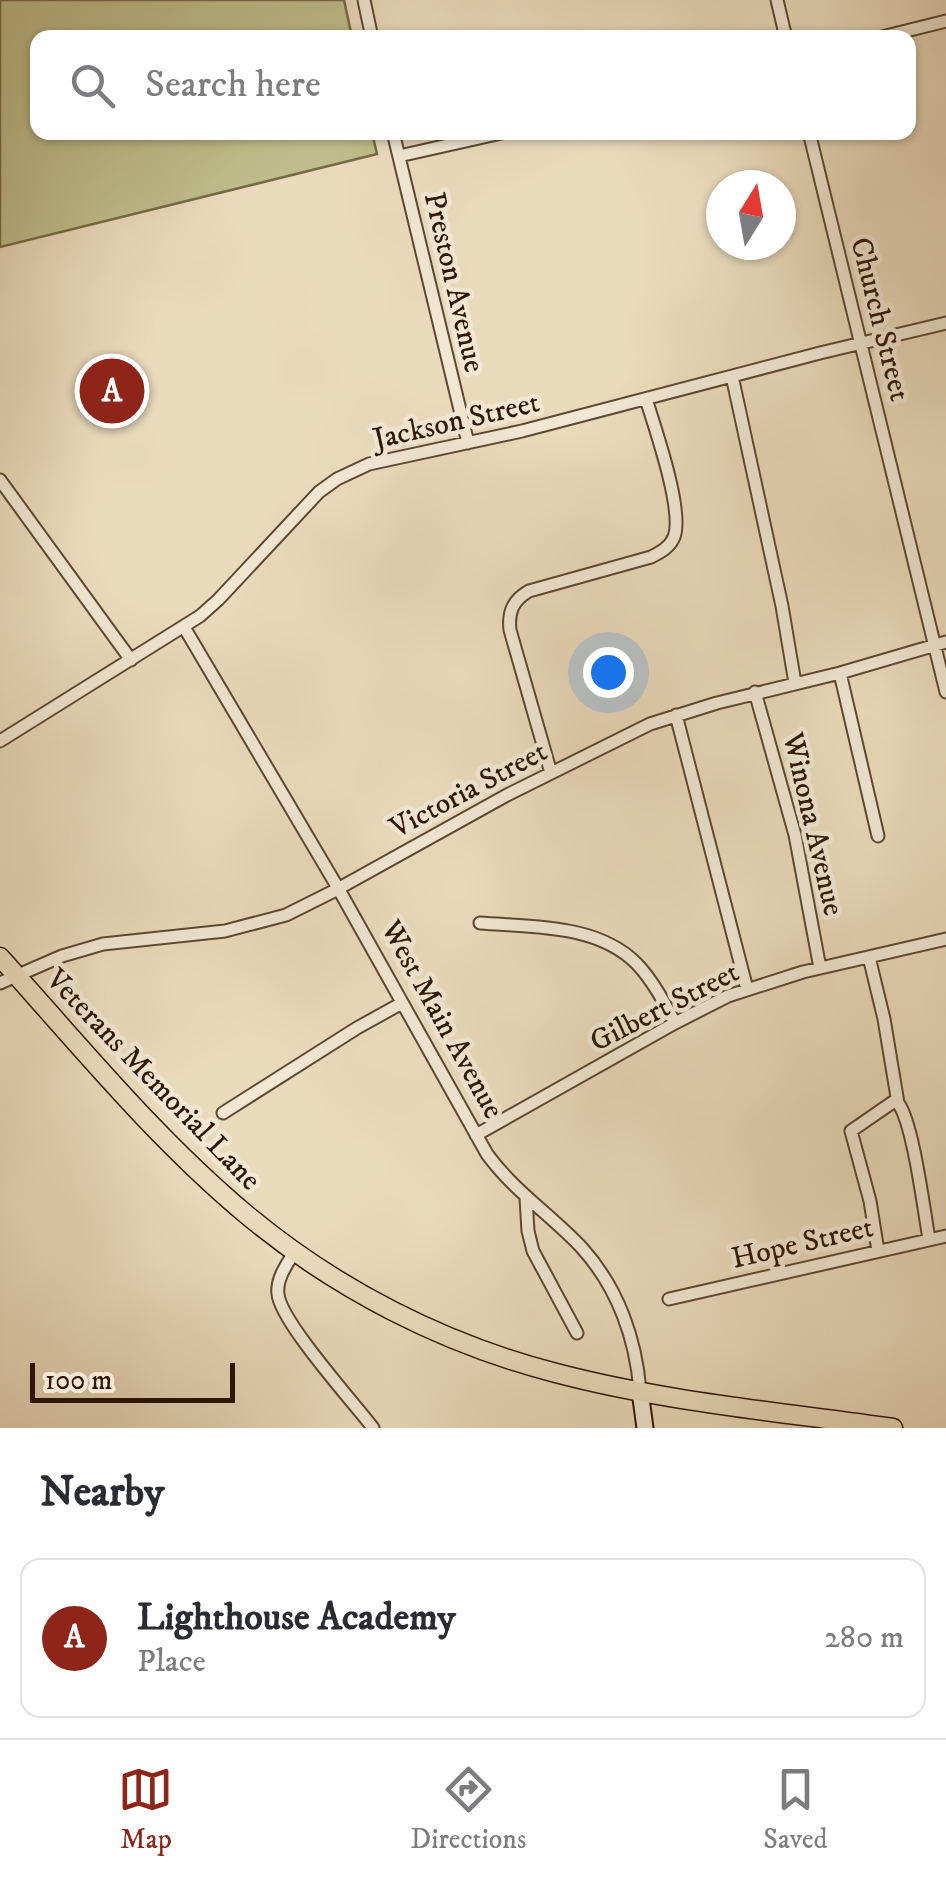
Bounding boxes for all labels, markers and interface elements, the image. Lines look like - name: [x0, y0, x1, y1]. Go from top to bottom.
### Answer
- search box: [30, 30, 916, 140]
- icon: search: [65, 58, 120, 113]
- text: Search here: [145, 61, 321, 109]
- north arrow: [706, 170, 796, 260]
- street label: Preston Avenue: [415, 189, 492, 376]
- street label: Church Street: [841, 234, 918, 405]
- pin: A: [80, 354, 144, 428]
- street label: Jackson Street: [367, 384, 543, 459]
- your location: [583, 647, 634, 698]
- street label: Winona Avenue: [773, 728, 852, 919]
- street label: Victoria Street: [383, 733, 554, 848]
- street label: West Main Avenue: [371, 913, 511, 1125]
- street label: Gilbert Street: [584, 954, 745, 1061]
- street label: Veterans Memorial Lane: [37, 961, 268, 1199]
- street label: Hope Street: [728, 1209, 877, 1278]
- scale bar: [30, 1358, 235, 1402]
- text: 100 m: [45, 1363, 112, 1398]
- text: Nearby: [40, 1467, 164, 1519]
- text: Lighthouse Academy: [137, 1594, 455, 1642]
- text: A: [64, 1618, 85, 1658]
- text: 280 m: [824, 1618, 904, 1658]
- text: Place: [137, 1642, 206, 1682]
- tab: Map: [118, 1762, 173, 1857]
- tab: Directions: [410, 1762, 526, 1857]
- tab: Saved: [763, 1762, 828, 1857]

